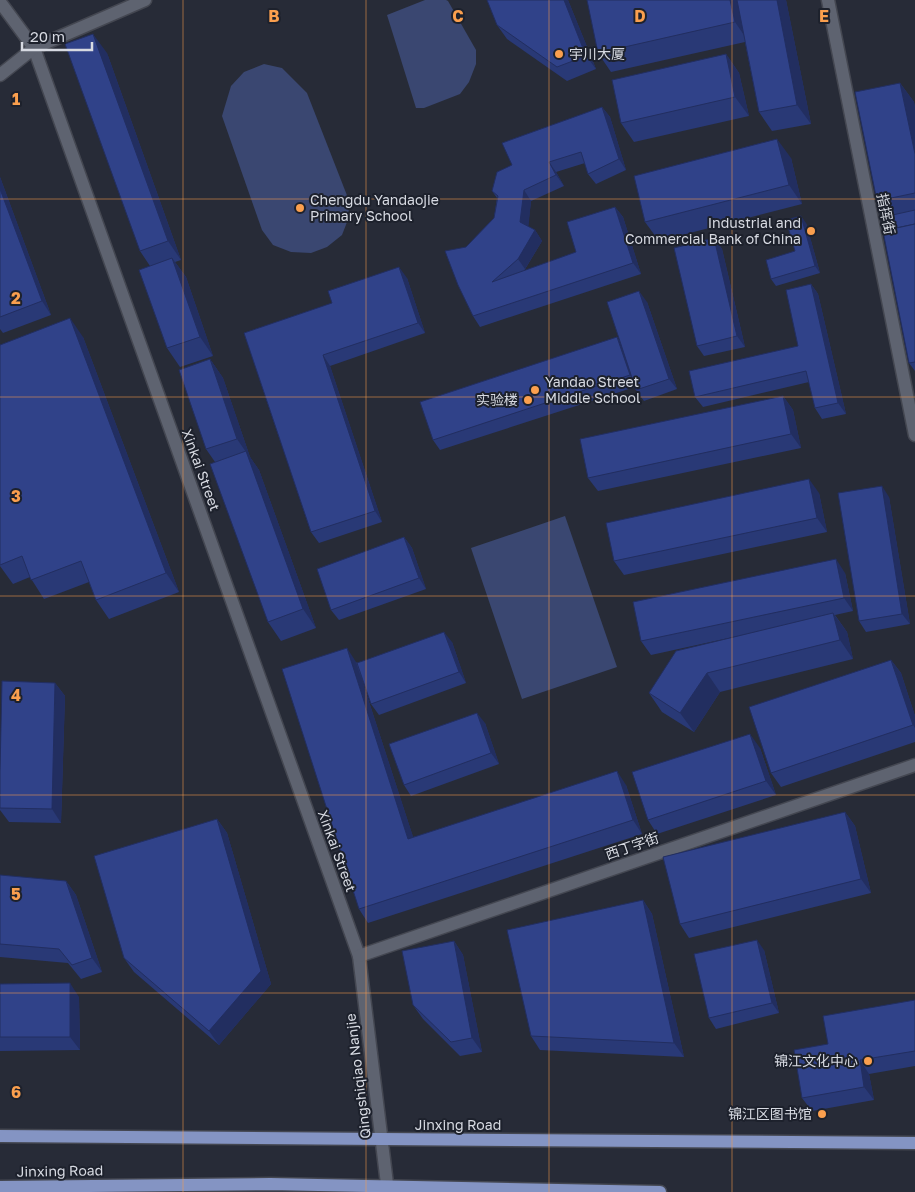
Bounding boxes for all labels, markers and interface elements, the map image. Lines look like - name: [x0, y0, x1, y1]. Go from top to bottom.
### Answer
- text: B: [268, 6, 280, 26]
- text: C: [452, 6, 464, 26]
- text: D: [634, 6, 646, 26]
- text: E: [819, 6, 829, 26]
- scale bar: [22, 20, 92, 52]
- text: 20 m: [30, 27, 65, 45]
- place label: 宇川大厦: [569, 45, 625, 62]
- marker: 宇川大厦: [553, 48, 565, 60]
- text: 1: [12, 89, 20, 109]
- place label: Chengdu Yandaojie Primary School: [310, 191, 439, 224]
- street label: 指挥街: [874, 192, 899, 236]
- marker: Chengdu Yandaojie Primary School: [294, 202, 306, 214]
- place label: Industrial and Commercial Bank of China: [625, 214, 801, 247]
- marker: Industrial and Commercial Bank of China: [805, 225, 817, 237]
- text: 2: [11, 288, 21, 308]
- place label: Yandao Street Middle School: [545, 373, 640, 406]
- marker: Yandao Street Middle School: [529, 384, 541, 396]
- place label: 实验楼: [476, 391, 518, 408]
- marker: 实验楼: [522, 394, 534, 406]
- street label: Xinkai Street: [179, 427, 224, 513]
- text: 3: [11, 486, 21, 506]
- text: 4: [11, 685, 21, 705]
- street label: Xinkai Street: [315, 808, 360, 894]
- street label: 西丁字街: [603, 828, 661, 863]
- text: 5: [11, 884, 21, 904]
- street label: Qingshiqiao Nanjie: [341, 1012, 374, 1140]
- place label: 锦江文化中心: [774, 1052, 858, 1069]
- marker: 锦江文化中心: [862, 1055, 874, 1067]
- text: 6: [11, 1082, 21, 1102]
- place label: 锦江区图书馆: [728, 1105, 812, 1122]
- marker: 锦江区图书馆: [816, 1108, 828, 1120]
- street label: Jinxing Road: [415, 1116, 501, 1133]
- street label: Jinxing Road: [17, 1161, 103, 1180]

